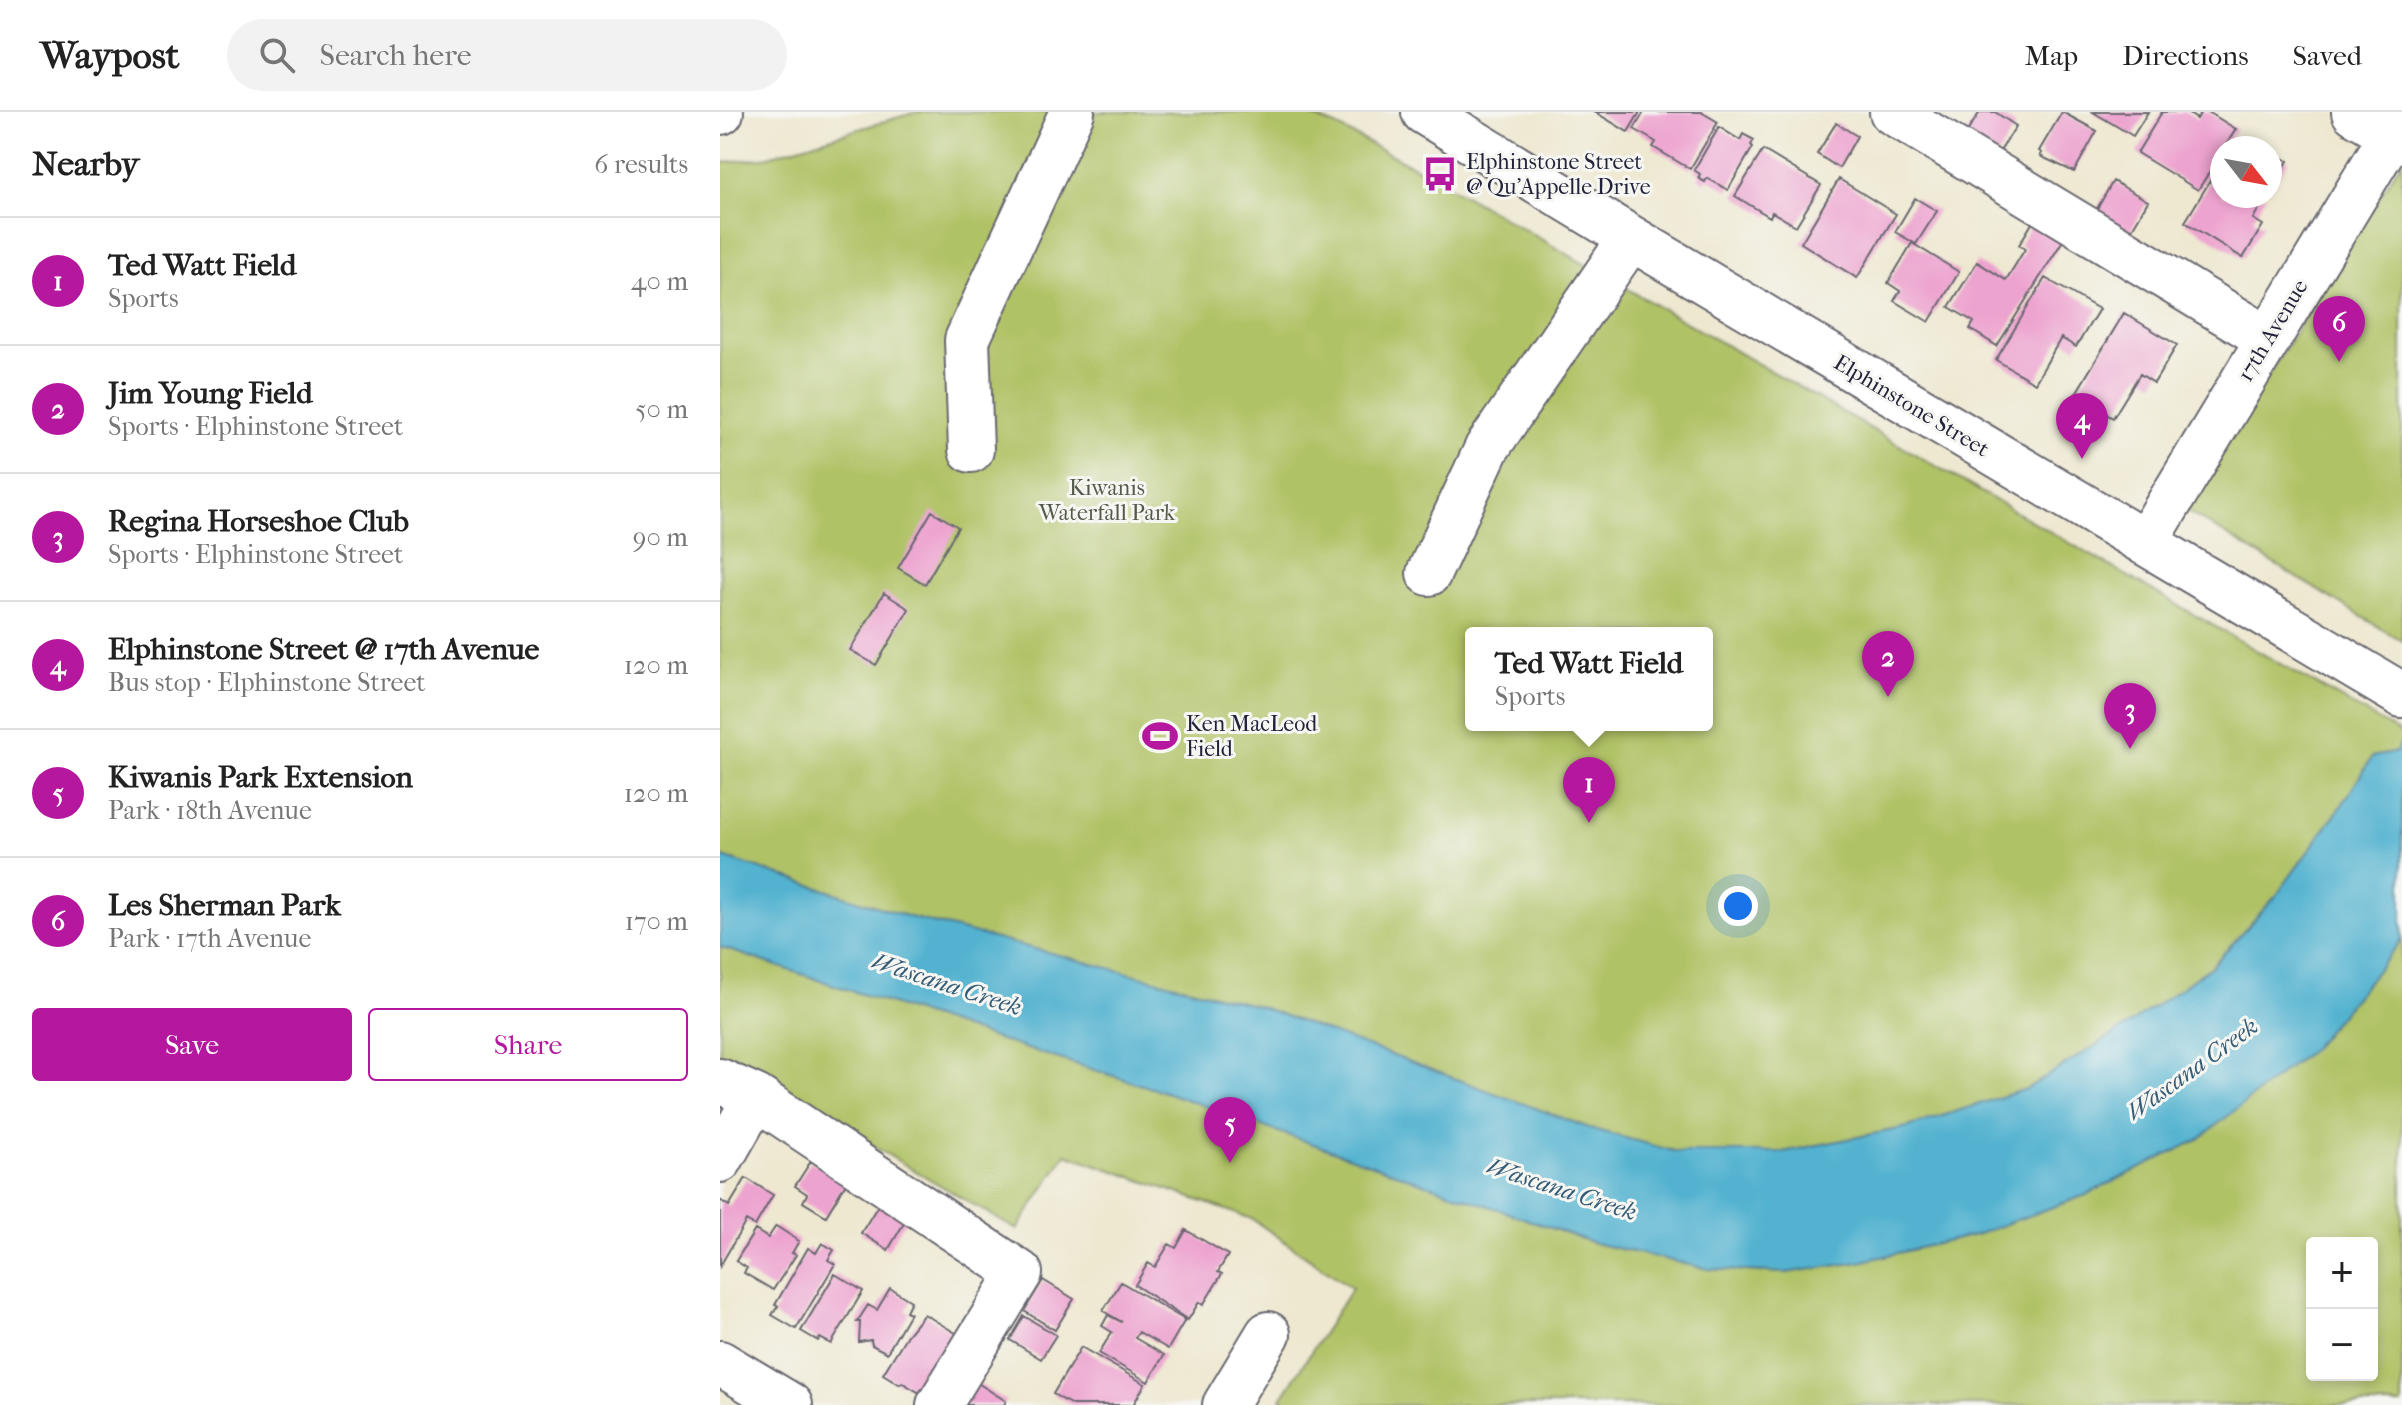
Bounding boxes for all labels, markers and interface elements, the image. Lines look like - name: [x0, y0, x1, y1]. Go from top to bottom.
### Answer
- search box: [227, 19, 787, 91]
- text: Waypost: [40, 33, 179, 78]
- icon: search: [255, 33, 299, 77]
- text: Search here: [319, 38, 472, 73]
- text: Map: [2025, 39, 2078, 72]
- text: Directions: [2122, 39, 2249, 72]
- text: Saved: [2293, 39, 2362, 72]
- north arrow: [2210, 136, 2282, 208]
- text: Nearby: [32, 144, 139, 184]
- text: 6 results: [594, 149, 688, 180]
- place label: Elphinstone Street @ Qu'Appelle Drive: [1466, 149, 1651, 200]
- bus stop icon: Elphinstone Street @ Qu'Appelle Drive: [1421, 155, 1459, 193]
- text: Ted Watt Field: [108, 248, 296, 283]
- text: 1: [53, 266, 63, 297]
- text: 40 m: [631, 266, 688, 297]
- street label: 17th Avenue: [2232, 275, 2314, 386]
- text: Sports: [108, 283, 179, 314]
- pin: 6: [2313, 296, 2365, 362]
- street label: Elphinstone Street: [1829, 349, 1994, 462]
- text: Jim Young Field: [108, 376, 312, 411]
- pin: 4: [2056, 393, 2108, 459]
- text: 2: [51, 394, 65, 425]
- text: 50 m: [635, 394, 688, 425]
- text: Sports · Elphinstone Street: [108, 411, 403, 442]
- park label: Kiwanis Waterfall Park: [1038, 475, 1176, 526]
- text: Regina Horseshoe Club: [108, 504, 409, 539]
- text: 3: [53, 522, 63, 553]
- text: 90 m: [633, 522, 688, 553]
- text: Sports · Elphinstone Street: [108, 539, 403, 570]
- popup: [1465, 627, 1713, 731]
- pin: 2: [1862, 631, 1914, 697]
- text: Elphinstone Street @ 17th Avenue: [108, 632, 539, 667]
- text: Ted Watt Field: [1495, 646, 1683, 681]
- text: 4: [50, 650, 66, 681]
- text: 120 m: [624, 650, 688, 681]
- text: Bus stop · Elphinstone Street: [108, 667, 426, 698]
- text: Sports: [1495, 681, 1565, 712]
- pin: 3: [2104, 683, 2156, 749]
- place label: Ken MacLeod Field: [1186, 711, 1318, 762]
- sports icon: Ken MacLeod Field: [1141, 717, 1179, 755]
- pin: 1: [1563, 757, 1615, 823]
- text: Kiwanis Park Extension: [108, 760, 413, 795]
- text: 5: [52, 778, 64, 809]
- text: 120 m: [624, 778, 688, 809]
- text: Park · 18th Avenue: [108, 795, 312, 826]
- your location: [1718, 886, 1758, 926]
- text: Les Sherman Park: [108, 888, 341, 923]
- text: 6: [51, 906, 65, 937]
- text: 170 m: [625, 906, 688, 937]
- text: Park · 17th Avenue: [108, 923, 311, 954]
- water label: Wascana Creek: [869, 947, 1025, 1021]
- button: Save: [32, 1008, 352, 1081]
- button: Share: [368, 1008, 688, 1081]
- water label: Wascana Creek: [2121, 1012, 2263, 1126]
- pin: 5: [1204, 1097, 1256, 1163]
- water label: Wascana Creek: [1484, 1152, 1640, 1226]
- map controls: [2306, 1237, 2378, 1381]
- button: +: [2306, 1237, 2378, 1309]
- button: −: [2306, 1309, 2378, 1381]

